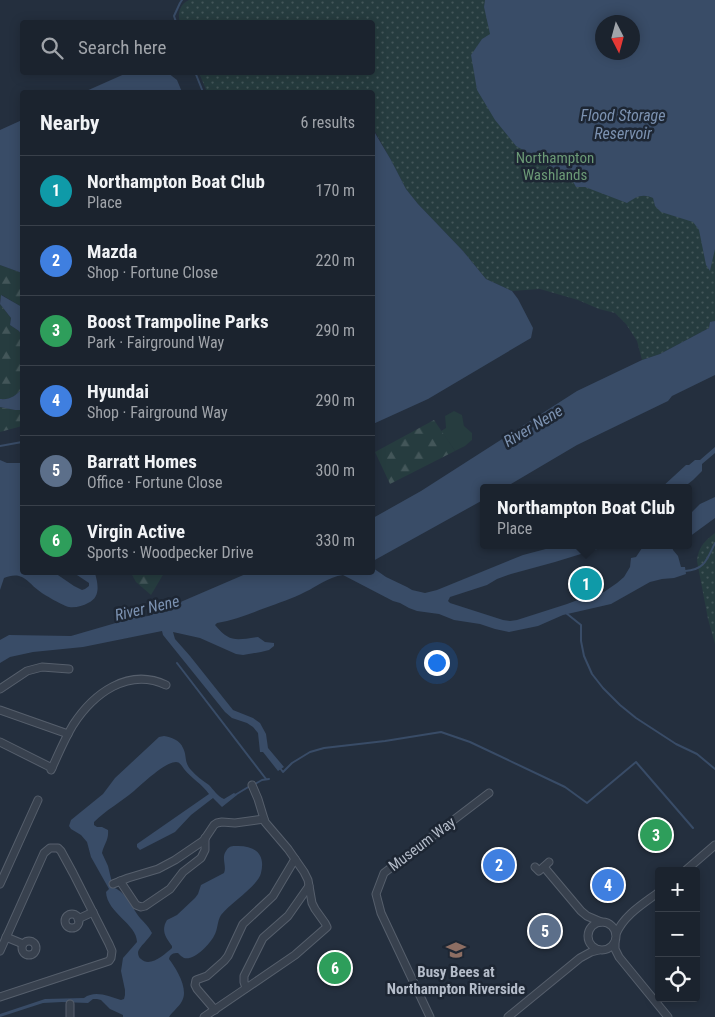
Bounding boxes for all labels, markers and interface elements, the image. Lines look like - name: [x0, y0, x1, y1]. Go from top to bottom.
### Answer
- north arrow: [595, 15, 640, 60]
- search box: [20, 20, 375, 75]
- icon: search: [38, 34, 66, 62]
- text: Search here: [78, 36, 166, 59]
- water label: Flood Storage Reservoir: [581, 106, 666, 143]
- text: Nearby: [40, 111, 99, 135]
- text: 6 results: [300, 113, 355, 132]
- park label: Northampton Washlands: [516, 149, 594, 184]
- text: Northampton Boat Club: [87, 170, 265, 193]
- text: 1: [52, 181, 60, 200]
- text: 170 m: [316, 181, 355, 200]
- text: Place: [87, 193, 122, 212]
- text: Mazda: [87, 240, 137, 263]
- text: 2: [52, 251, 60, 270]
- text: 220 m: [316, 251, 355, 270]
- text: Shop · Fortune Close: [87, 263, 218, 282]
- text: Boost Trampoline Parks: [87, 310, 269, 333]
- text: 3: [52, 321, 60, 340]
- text: 290 m: [316, 321, 355, 340]
- text: Park · Fairground Way: [87, 333, 224, 352]
- text: Hyundai: [87, 380, 149, 403]
- text: 4: [52, 391, 60, 410]
- text: 290 m: [316, 391, 355, 410]
- water label: River Nene: [500, 401, 566, 451]
- text: Shop · Fairground Way: [87, 403, 228, 422]
- text: Barratt Homes: [87, 450, 197, 473]
- text: 5: [52, 461, 60, 480]
- text: 300 m: [316, 461, 355, 480]
- text: Office · Fortune Close: [87, 473, 222, 492]
- popup: [480, 484, 692, 549]
- text: Northampton Boat Club: [497, 496, 675, 519]
- text: Place: [497, 519, 532, 538]
- text: Virgin Active: [87, 520, 185, 543]
- text: 6: [52, 531, 60, 550]
- text: 330 m: [316, 531, 355, 550]
- text: Sports · Woodpecker Drive: [87, 543, 254, 562]
- pin: 1: [570, 565, 602, 603]
- water label: River Nene: [113, 591, 181, 625]
- your location: [424, 650, 450, 676]
- street label: Museum Way: [385, 813, 459, 875]
- pin: 3: [640, 816, 672, 854]
- pin: 2: [483, 846, 515, 884]
- pin: 4: [592, 866, 624, 904]
- map controls: [655, 867, 700, 1002]
- button: +: [655, 867, 700, 912]
- pin: 5: [529, 912, 561, 950]
- button: −: [655, 912, 700, 957]
- school or university icon: Busy Bees at Northampton Riverside: [445, 939, 467, 961]
- pin: 6: [319, 949, 351, 987]
- button: locate: [655, 957, 700, 1002]
- place label: Busy Bees at Northampton Riverside: [387, 963, 525, 998]

